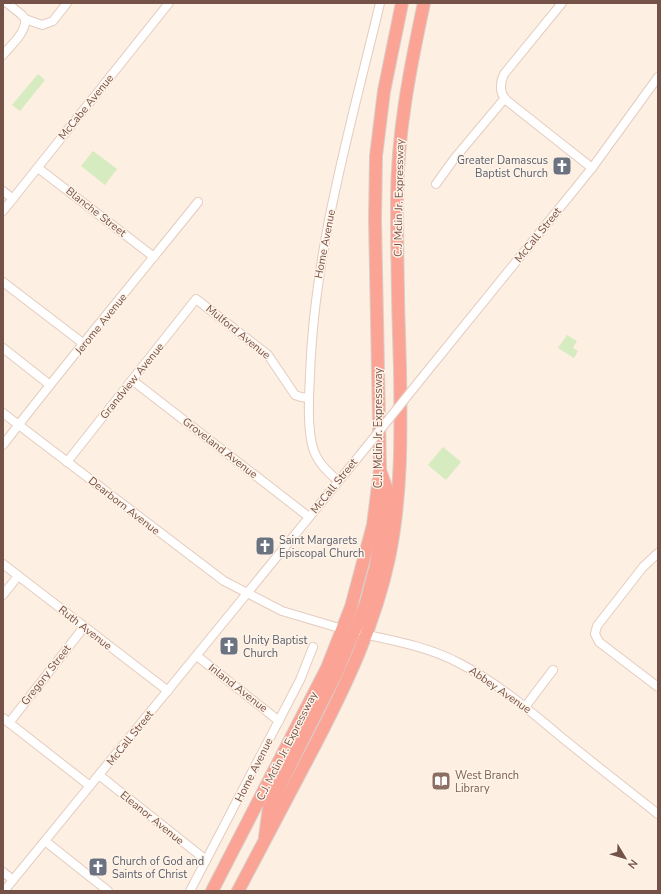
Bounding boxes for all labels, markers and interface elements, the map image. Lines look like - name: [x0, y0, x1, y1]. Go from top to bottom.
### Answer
- street label: McCabe Avenue: [55, 71, 117, 143]
- street label: C.J Mclin Jr. Expressway: [390, 138, 408, 257]
- place label: Greater Damascus Baptist Church: [457, 153, 548, 181]
- church icon: Greater Damascus Baptist Church: [551, 155, 573, 177]
- street label: Blanche Street: [63, 184, 129, 240]
- street label: McCall Street: [511, 204, 565, 266]
- street label: Home Avenue: [311, 208, 339, 280]
- street label: Jerome Avenue: [71, 290, 130, 359]
- street label: Mulford Avenue: [203, 301, 273, 363]
- street label: Grandview Avenue: [97, 340, 167, 422]
- street label: C.J. Mclin Jr. Expressway: [371, 367, 386, 488]
- street label: Groveland Avenue: [179, 414, 261, 482]
- street label: McCall Street: [307, 455, 361, 517]
- street label: Dearborn Avenue: [85, 473, 163, 539]
- place label: Saint Margarets Episcopal Church: [279, 533, 364, 561]
- church icon: Saint Margarets Episcopal Church: [254, 535, 276, 557]
- street label: Ruth Avenue: [55, 602, 115, 654]
- place label: Unity Baptist Church: [243, 633, 307, 661]
- church icon: Unity Baptist Church: [218, 635, 240, 657]
- street label: Gregory Street: [18, 641, 74, 708]
- street label: Inland Avenue: [205, 660, 271, 716]
- street label: Abbey Avenue: [466, 663, 534, 717]
- street label: C.J. Mclin Jr. Expressway: [253, 689, 321, 803]
- street label: McCall Street: [103, 707, 157, 769]
- street label: Home Avenue: [231, 735, 277, 805]
- place label: West Branch Library: [455, 768, 519, 796]
- library icon: West Branch Library: [430, 770, 452, 792]
- street label: Eleanor Avenue: [117, 788, 187, 848]
- north arrow: [605, 838, 645, 878]
- place label: Church of God and Saints of Christ: [112, 854, 204, 882]
- church icon: Church of God and Saints of Christ: [87, 856, 109, 878]
- text: N: [624, 856, 641, 872]

